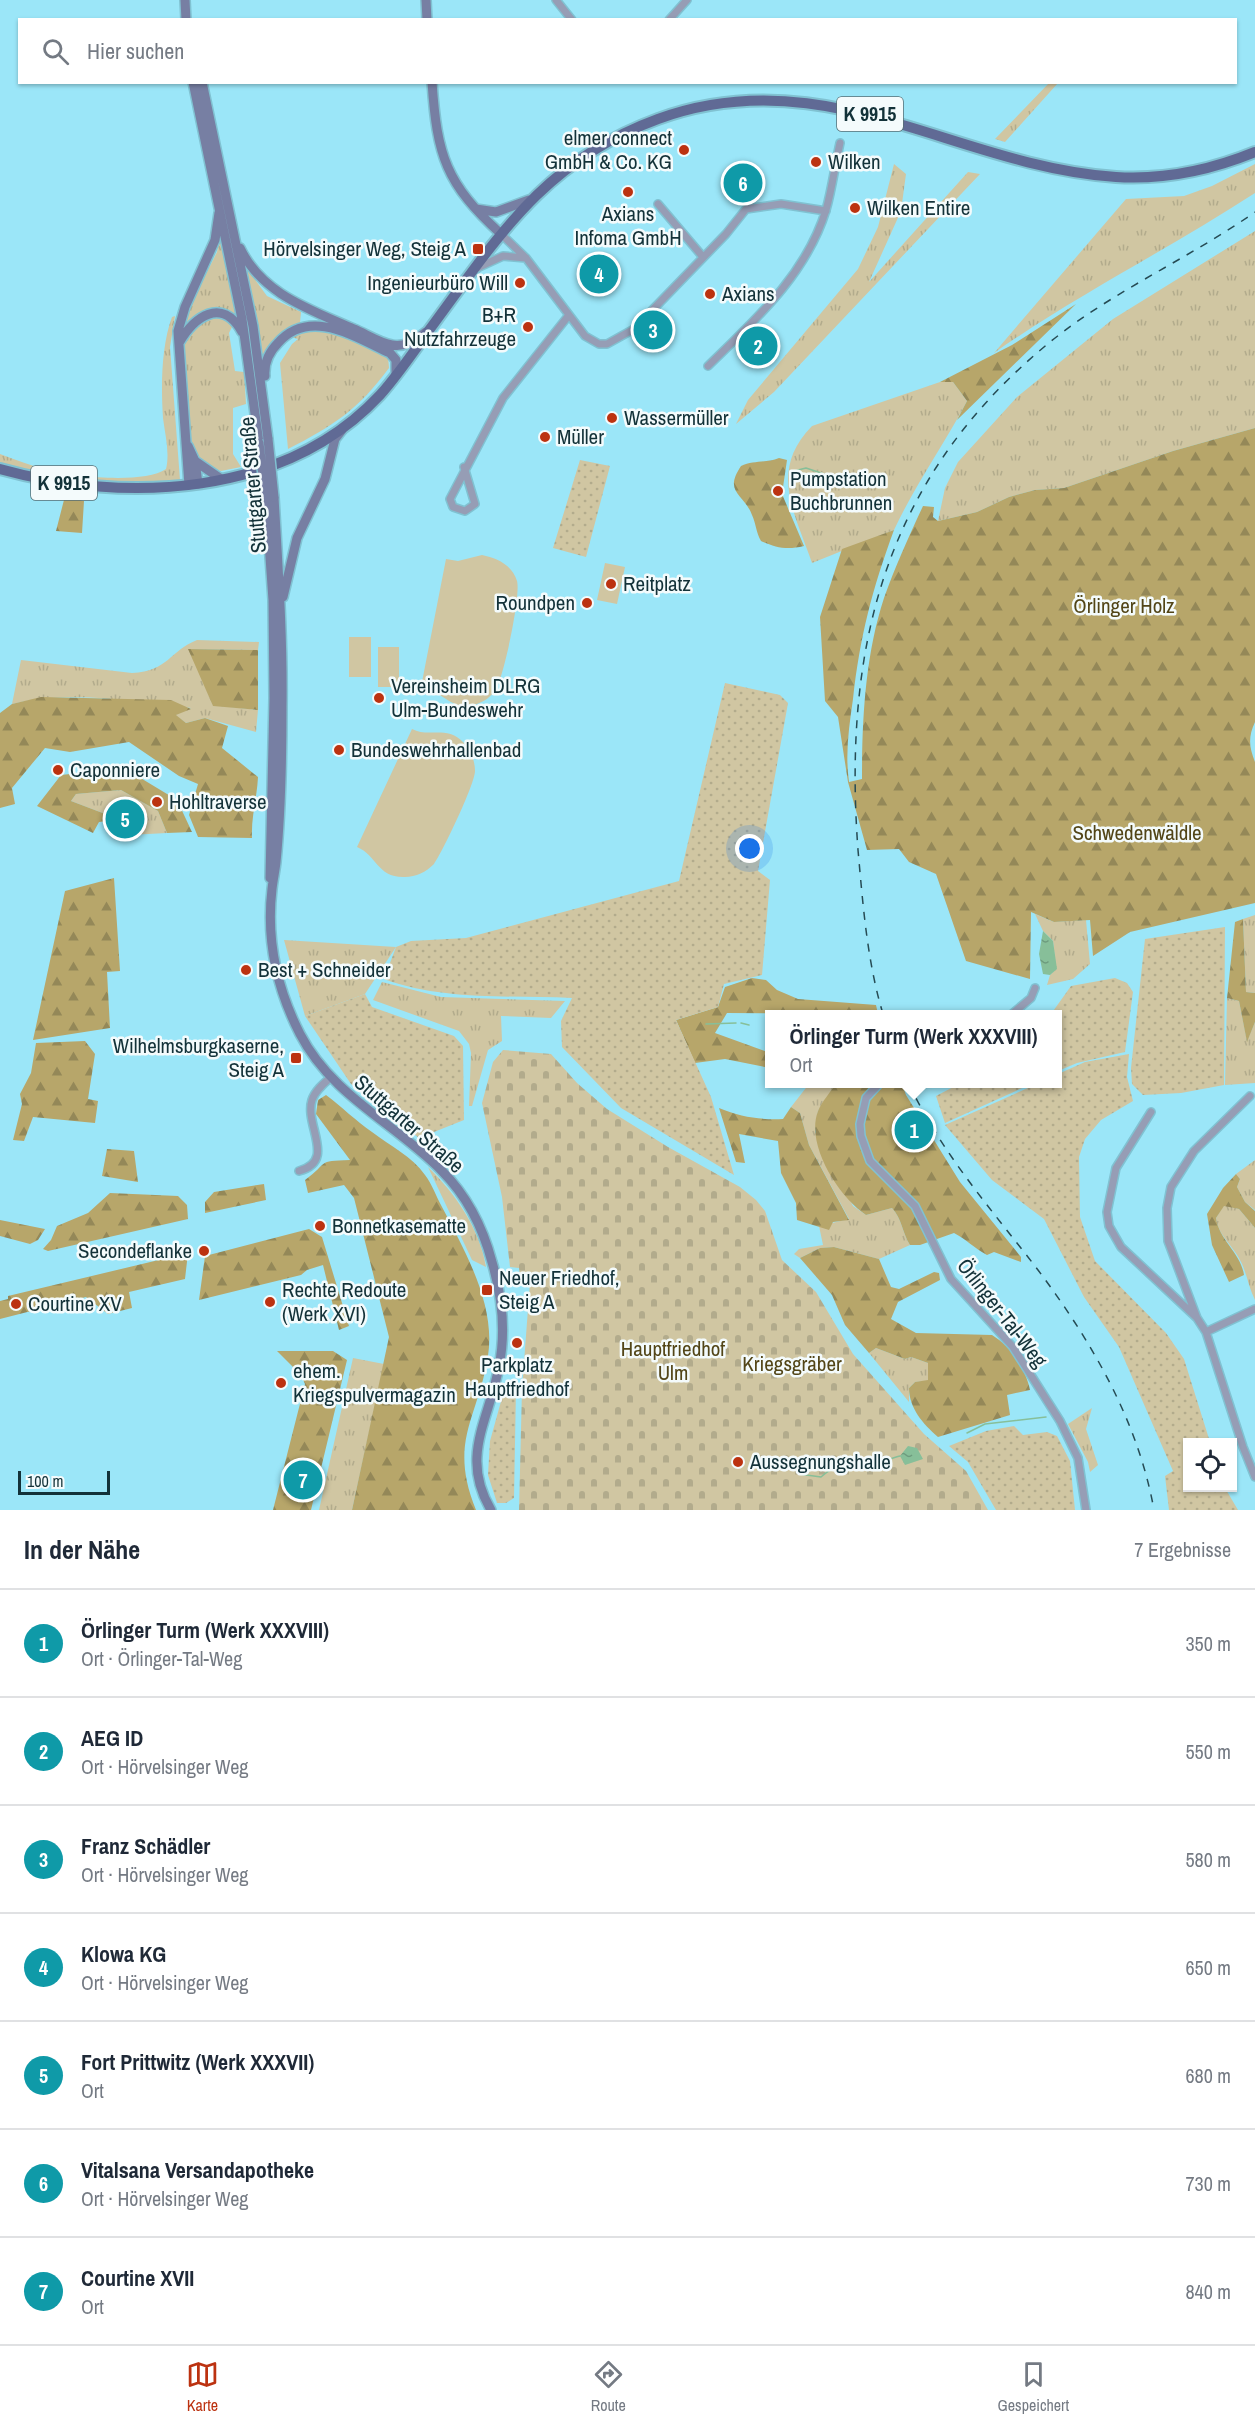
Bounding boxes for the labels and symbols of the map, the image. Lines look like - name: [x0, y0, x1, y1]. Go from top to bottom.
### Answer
- road number: K 9915: [837, 97, 903, 131]
- place label: elmer connect GmbH & Co. KG: [545, 123, 672, 176]
- marker: elmer connect GmbH & Co. KG: [677, 143, 691, 157]
- place label: Wilken: [828, 147, 881, 176]
- marker: Wilken: [809, 155, 823, 169]
- pin: 6: [724, 160, 762, 206]
- marker: Axians Infoma GmbH: [621, 185, 635, 199]
- place label: Wilken Entire: [867, 193, 970, 222]
- place label: Axians Infoma GmbH: [574, 199, 682, 252]
- marker: Wilken Entire: [848, 201, 862, 215]
- place label: Hörvelsinger Weg, Steig A: [263, 234, 467, 263]
- marker: Hörvelsinger Weg, Steig A: [471, 242, 485, 256]
- pin: 4: [580, 252, 618, 296]
- place label: Ingenieurbüro Will: [367, 268, 508, 297]
- marker: Ingenieurbüro Will: [513, 276, 527, 290]
- place label: Axians: [721, 279, 775, 308]
- marker: Axians: [703, 287, 717, 301]
- place label: B+R Nutzfahrzeuge: [404, 300, 516, 353]
- pin: 3: [634, 308, 672, 352]
- marker: B+R Nutzfahrzeuge: [521, 320, 535, 334]
- pin: 2: [738, 324, 777, 368]
- place label: Wassermüller: [624, 403, 729, 432]
- marker: Wassermüller: [605, 411, 619, 425]
- street label: Stuttgarter Straße: [232, 416, 273, 554]
- place label: Müller: [557, 422, 604, 451]
- marker: Müller: [538, 430, 552, 444]
- place label: Pumpstation Buchbrunnen: [790, 464, 892, 517]
- road number: K 9915: [31, 466, 97, 500]
- marker: Pumpstation Buchbrunnen: [771, 484, 785, 498]
- place label: Reitplatz: [623, 569, 691, 598]
- marker: Reitplatz: [604, 577, 618, 591]
- place label: Roundpen: [496, 588, 575, 617]
- park label: Örlinger Holz: [1073, 591, 1175, 620]
- marker: Roundpen: [580, 596, 594, 610]
- place label: Vereinsheim DLRG Ulm-Bundeswehr: [391, 671, 540, 724]
- marker: Vereinsheim DLRG Ulm-Bundeswehr: [372, 691, 386, 705]
- place label: Bundeswehrhallenbad: [351, 735, 521, 764]
- marker: Bundeswehrhallenbad: [332, 743, 346, 757]
- place label: Caponniere: [70, 755, 160, 784]
- marker: Caponniere: [51, 763, 65, 777]
- place label: Hohltraverse: [169, 787, 267, 816]
- marker: Hohltraverse: [150, 795, 164, 809]
- pin: 5: [106, 796, 144, 842]
- park label: Schwedenwäldle: [1072, 818, 1202, 847]
- your location: [735, 834, 764, 863]
- place label: Best + Schneider: [258, 955, 391, 984]
- marker: Best + Schneider: [239, 963, 253, 977]
- place label: Wilhelmsburgkaserne, Steig A: [113, 1031, 285, 1084]
- marker: Wilhelmsburgkaserne, Steig A: [289, 1051, 303, 1065]
- street label: Stuttgarter Straße: [348, 1068, 470, 1179]
- pin: 1: [894, 1108, 934, 1152]
- place label: Bonnetkasematte: [332, 1211, 466, 1240]
- marker: Bonnetkasematte: [313, 1219, 327, 1233]
- place label: Secondeflanke: [78, 1236, 192, 1265]
- marker: Secondeflanke: [197, 1244, 211, 1258]
- street label: Örlinger-Tal-Weg: [951, 1252, 1054, 1374]
- place label: Neuer Friedhof, Steig A: [499, 1263, 620, 1316]
- place label: Rechte Redoute (Werk XVI): [282, 1275, 406, 1328]
- marker: Neuer Friedhof, Steig A: [480, 1283, 494, 1297]
- place label: Courtine XV: [28, 1289, 122, 1318]
- marker: Rechte Redoute (Werk XVI): [263, 1295, 277, 1309]
- marker: Courtine XV: [9, 1297, 23, 1311]
- park label: Hauptfriedhof Ulm: [621, 1334, 725, 1387]
- marker: Parkplatz Hauptfriedhof: [510, 1336, 524, 1350]
- park label: Kriegsgräber: [742, 1349, 842, 1378]
- place label: Parkplatz Hauptfriedhof: [465, 1350, 569, 1403]
- place label: ehem. Kriegspulvermagazin: [293, 1356, 456, 1409]
- marker: ehem. Kriegspulvermagazin: [274, 1376, 288, 1390]
- place label: Aussegnungshalle: [749, 1447, 891, 1476]
- marker: Aussegnungshalle: [731, 1455, 745, 1469]
- pin: 7: [284, 1458, 322, 1502]
- scale bar: [18, 1468, 110, 1496]

